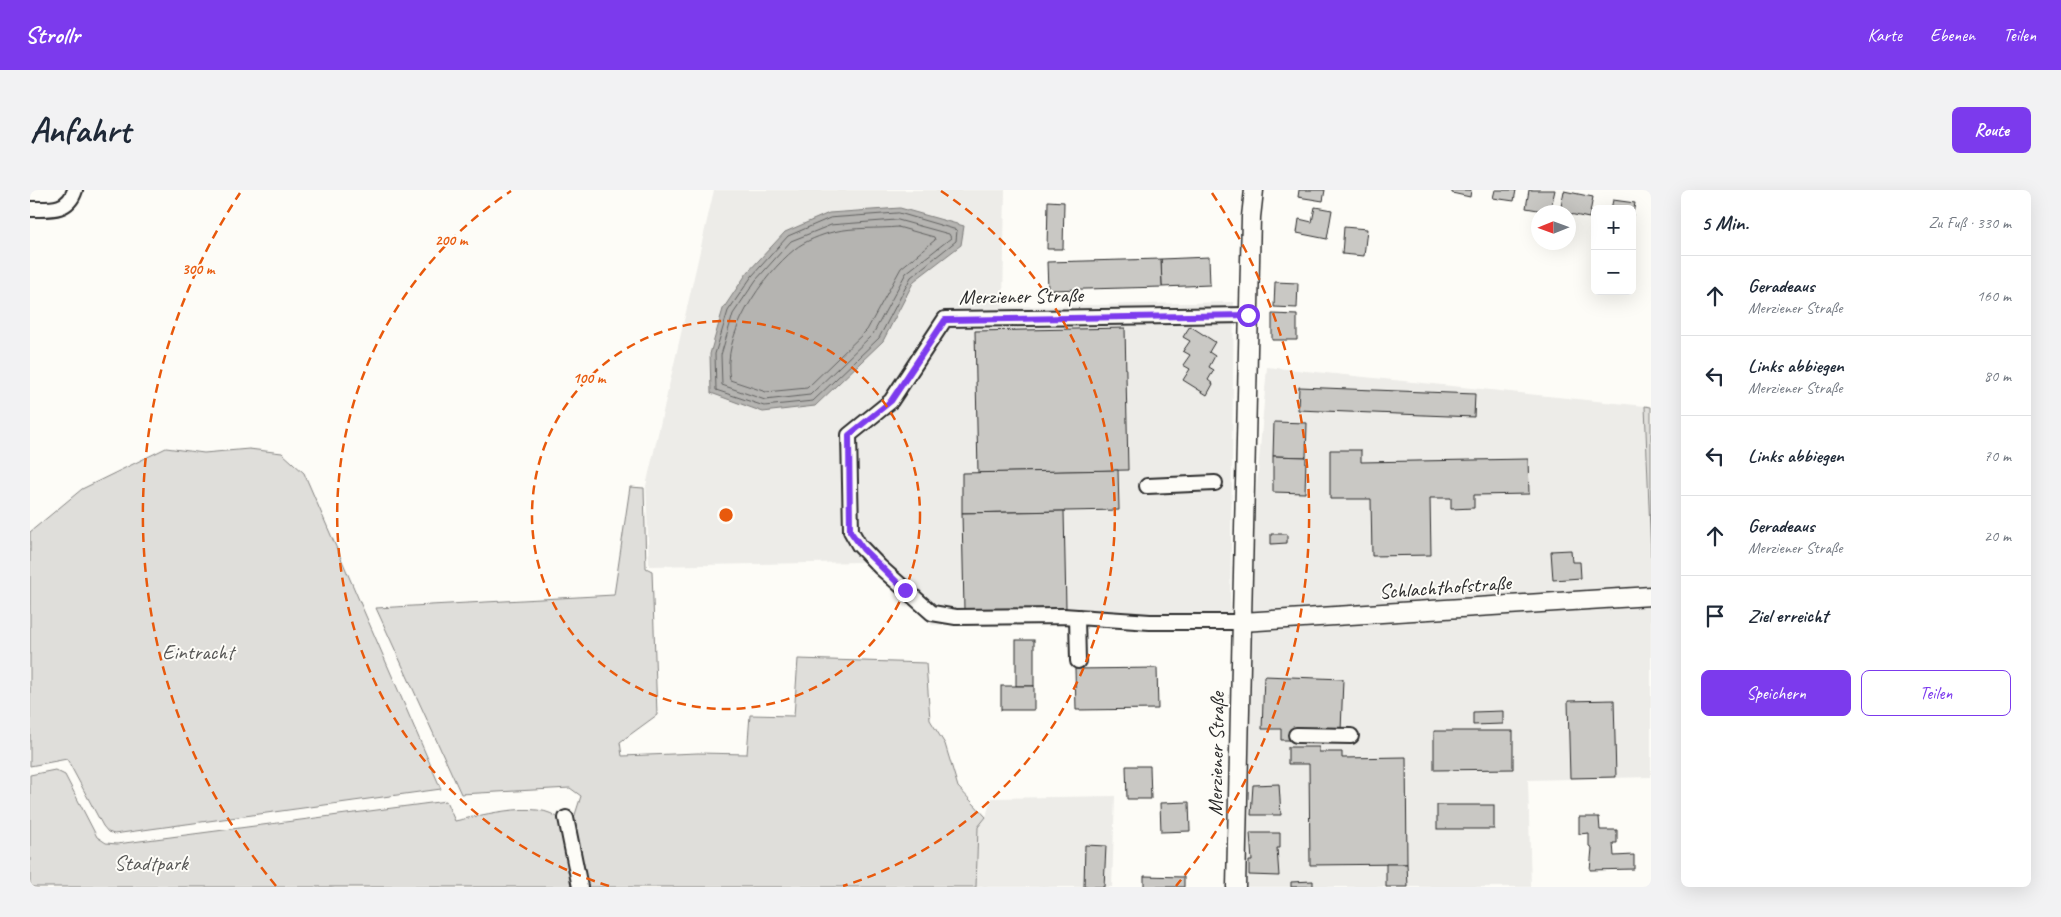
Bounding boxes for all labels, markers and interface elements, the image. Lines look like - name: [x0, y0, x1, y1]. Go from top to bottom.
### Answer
- text: Strollr: [25, 20, 80, 50]
- text: Karte: [1867, 24, 1902, 46]
- text: Ebenen: [1930, 24, 1975, 46]
- text: Teilen: [2003, 24, 2036, 46]
- button: Route: [1952, 107, 2031, 153]
- text: Anfahrt: [30, 108, 130, 153]
- north arrow: [1531, 205, 1576, 250]
- map controls: [1591, 205, 1636, 295]
- button: +: [1591, 205, 1636, 250]
- text: 5 Min.: [1701, 210, 1749, 236]
- text: Zu Fuß · 330 m: [1928, 213, 2011, 233]
- text: 200 m: [435, 231, 469, 250]
- button: −: [1591, 250, 1636, 295]
- text: 300 m: [182, 260, 216, 279]
- text: Geradeaus: [1748, 274, 1815, 298]
- street label: Merziener Straße: [959, 282, 1085, 310]
- icon: ahead: [1701, 282, 1729, 310]
- text: 160 m: [1977, 286, 2011, 306]
- text: Merziener Straße: [1748, 298, 1843, 318]
- route start: [1237, 304, 1260, 327]
- text: Links abbiegen: [1748, 354, 1844, 378]
- icon: left: [1701, 362, 1729, 390]
- text: 80 m: [1984, 366, 2011, 386]
- text: 100 m: [573, 369, 607, 388]
- text: Merziener Straße: [1748, 378, 1843, 398]
- icon: left: [1701, 442, 1729, 470]
- text: Links abbiegen: [1748, 444, 1844, 468]
- text: 70 m: [1984, 446, 2011, 466]
- centre of rings: [717, 506, 735, 524]
- text: Geradeaus: [1748, 514, 1815, 538]
- icon: ahead: [1701, 522, 1729, 550]
- text: 20 m: [1984, 526, 2011, 546]
- text: Merziener Straße: [1748, 538, 1843, 558]
- street label: Schlachthofstraße: [1378, 569, 1514, 605]
- route end: [894, 579, 917, 602]
- icon: arrive: [1701, 602, 1729, 630]
- text: Ziel erreicht: [1748, 604, 1828, 628]
- park label: Eintracht: [162, 639, 237, 665]
- button: Speichern: [1701, 670, 1851, 716]
- button: Teilen: [1861, 670, 2011, 716]
- street label: Merziener Straße: [1202, 690, 1230, 816]
- park label: Stadtpark: [114, 850, 189, 876]

